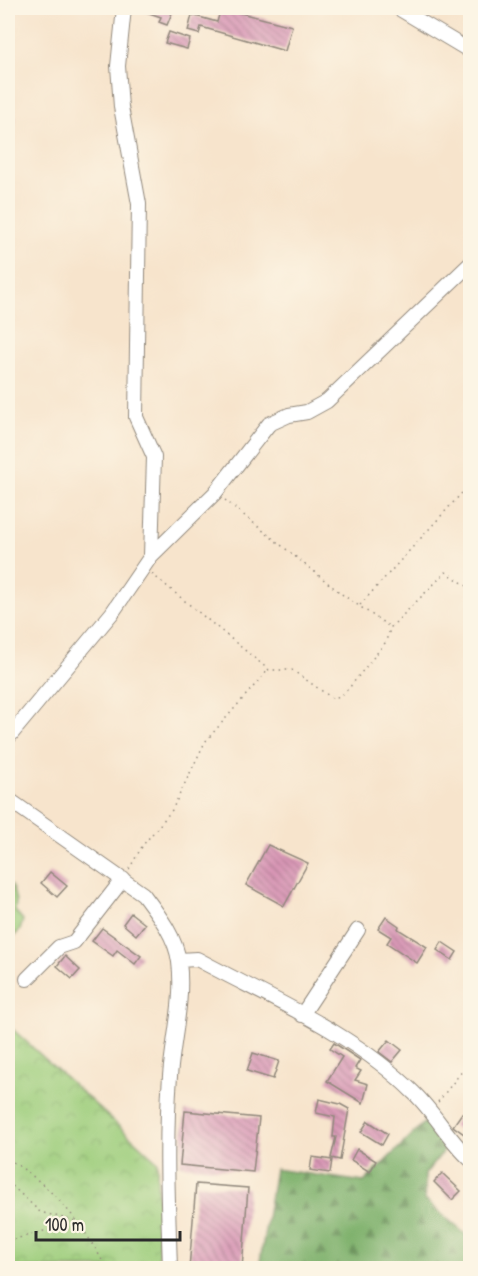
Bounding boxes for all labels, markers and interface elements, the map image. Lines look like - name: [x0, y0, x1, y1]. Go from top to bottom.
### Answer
- scale bar: [36, 1204, 180, 1242]
- text: 100 m: [45, 1212, 84, 1237]

